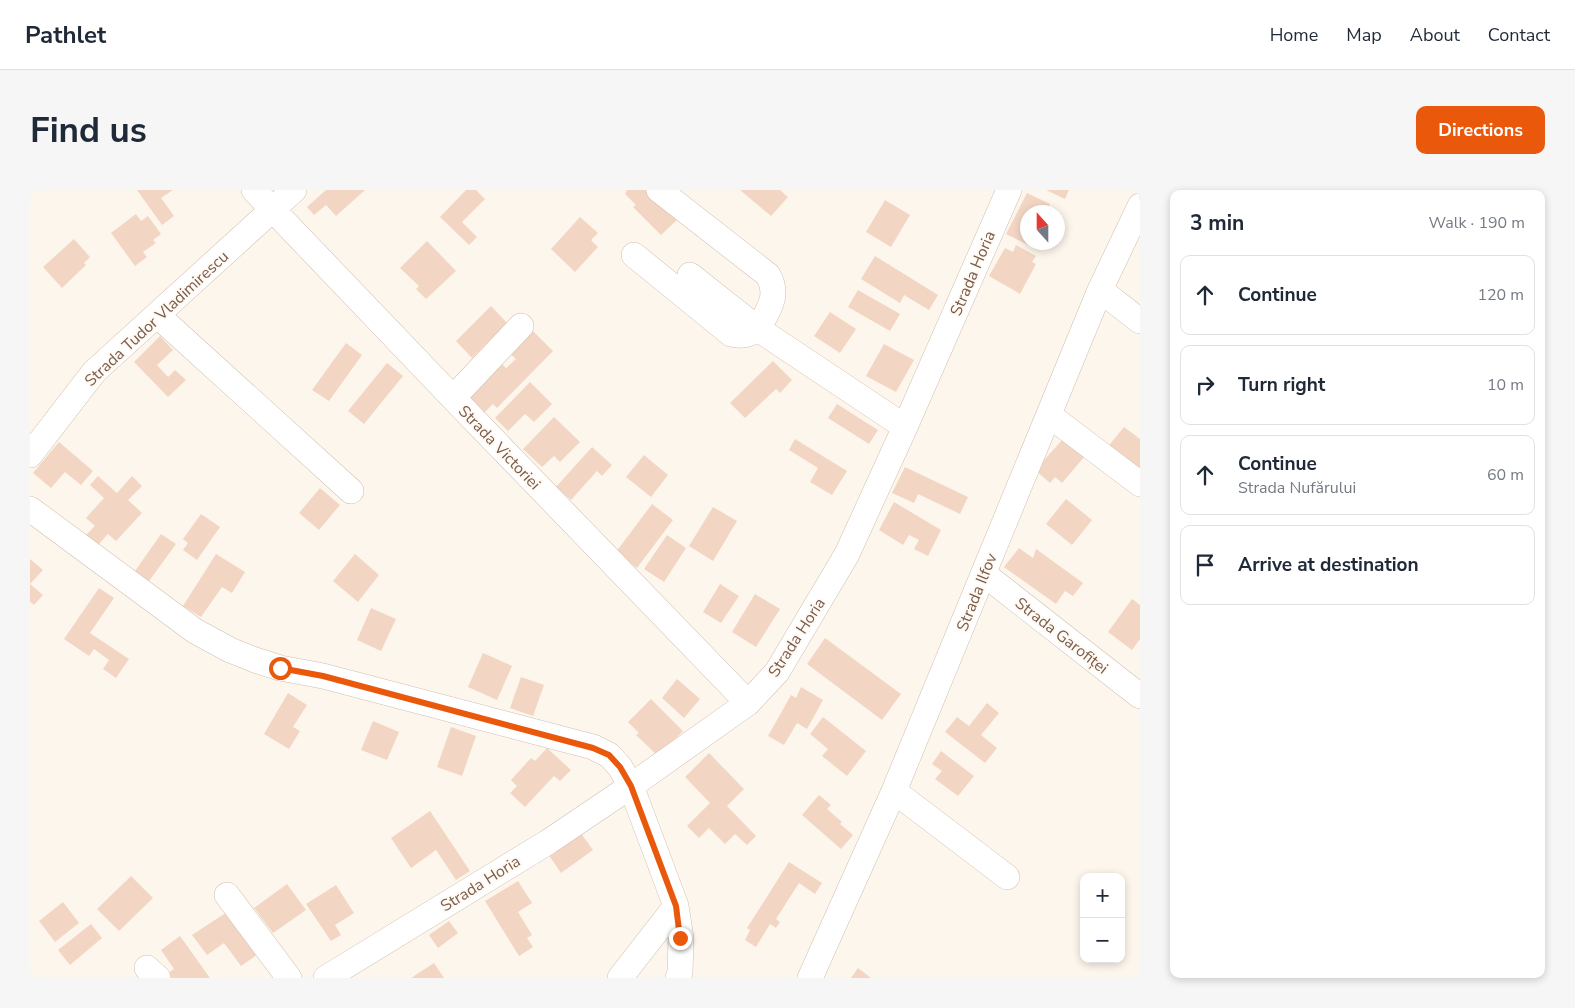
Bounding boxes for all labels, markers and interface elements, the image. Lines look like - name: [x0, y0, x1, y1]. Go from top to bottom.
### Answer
- text: Pathlet: [25, 19, 106, 51]
- text: Home: [1270, 23, 1318, 47]
- text: Map: [1346, 23, 1382, 47]
- text: About: [1410, 23, 1460, 47]
- text: Contact: [1488, 23, 1550, 47]
- button: Directions: [1416, 106, 1545, 154]
- text: Find us: [30, 107, 147, 154]
- north arrow: [1020, 205, 1065, 250]
- text: 3 min: [1190, 209, 1244, 237]
- text: Walk · 190 m: [1429, 212, 1525, 234]
- street label: Strada Horia: [945, 227, 1001, 319]
- street label: Strada Tudor Vladimirescu: [80, 246, 234, 392]
- icon: ahead: [1191, 281, 1219, 309]
- text: Continue: [1238, 282, 1317, 308]
- text: 120 m: [1477, 284, 1524, 306]
- icon: right: [1191, 371, 1219, 399]
- text: Turn right: [1238, 372, 1325, 398]
- text: 10 m: [1487, 374, 1524, 396]
- street label: Strada Victoriei: [453, 401, 545, 495]
- text: Continue: [1238, 451, 1317, 477]
- icon: ahead: [1191, 461, 1219, 489]
- text: 60 m: [1487, 464, 1524, 486]
- text: Strada Nufărului: [1238, 477, 1356, 499]
- street label: Strada Ilfov: [951, 549, 1003, 635]
- icon: arrive: [1191, 551, 1219, 579]
- text: Arrive at destination: [1238, 552, 1419, 578]
- street label: Strada Garofiței: [1010, 592, 1113, 679]
- street label: Strada Horia: [763, 594, 831, 681]
- route start: [269, 657, 292, 680]
- street label: Strada Horia: [436, 851, 525, 917]
- map controls: [1080, 873, 1125, 963]
- button: +: [1080, 873, 1125, 918]
- button: −: [1080, 918, 1125, 963]
- route end: [669, 927, 692, 950]

